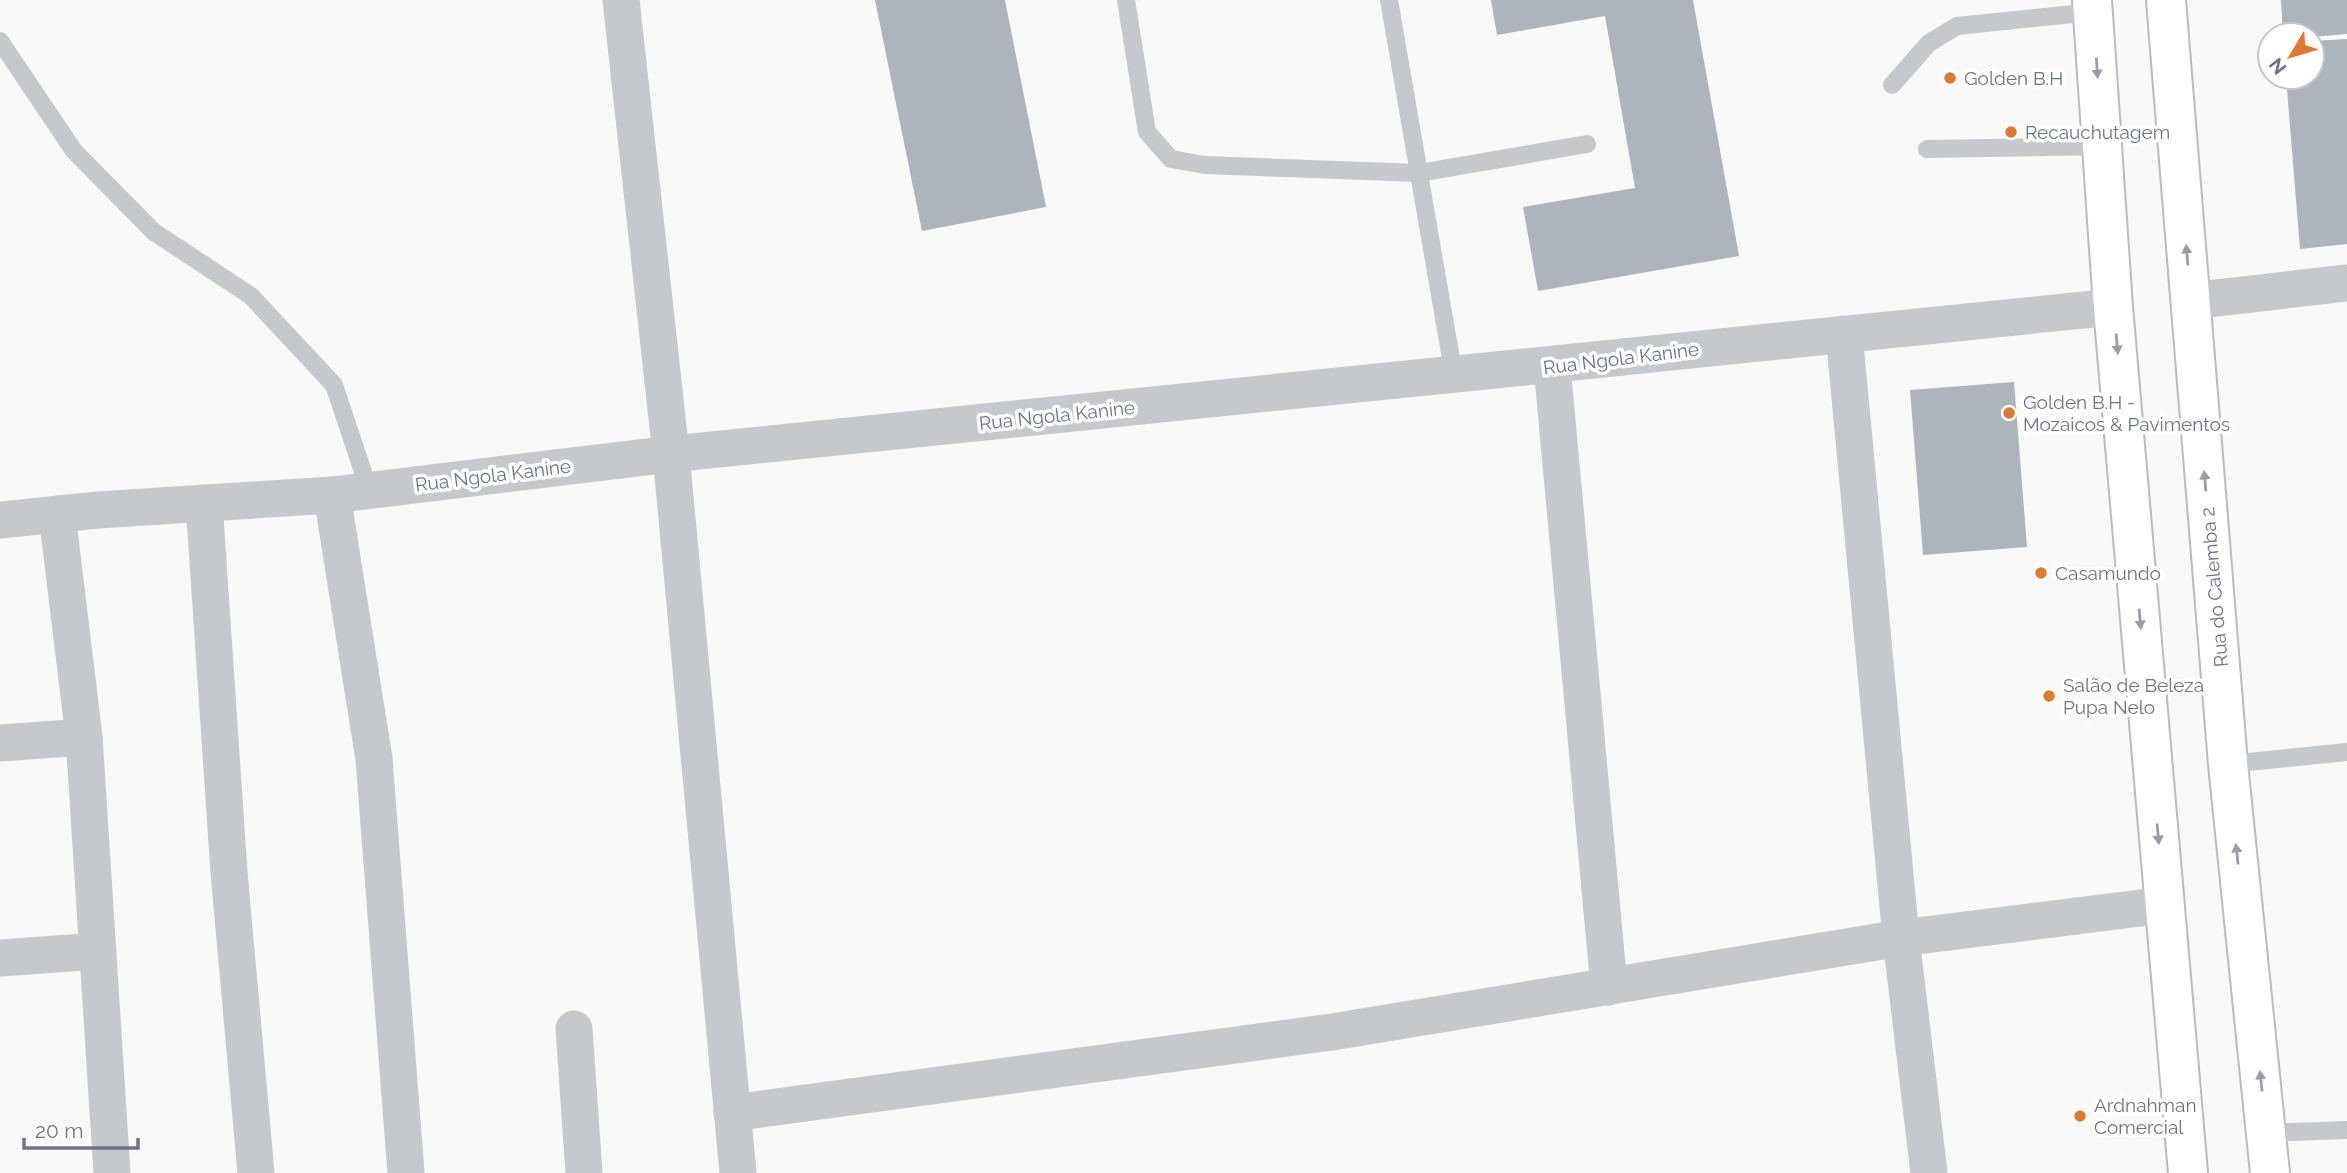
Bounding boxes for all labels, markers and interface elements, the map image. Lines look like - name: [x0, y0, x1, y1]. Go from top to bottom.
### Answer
- north arrow: [2256, 21, 2326, 91]
- text: N: [2264, 54, 2291, 79]
- one-way arrow: [2092, 57, 2103, 79]
- place label: Golden B.H: [1964, 67, 2063, 89]
- marker: Golden B.H: [1942, 70, 1958, 86]
- place label: Recauchutagem: [2025, 121, 2170, 143]
- marker: Recauchutagem: [2003, 124, 2019, 140]
- one-way arrow: [2181, 243, 2192, 265]
- one-way arrow: [2112, 333, 2123, 355]
- street label: Rua Ngola Kanine: [1542, 338, 1700, 378]
- place label: Golden B.H - Mozaicos & Pavimentos: [2023, 391, 2230, 435]
- street label: Rua Ngola Kanine: [978, 396, 1136, 434]
- marker: Golden B.H - Mozaicos & Pavimentos: [2001, 405, 2017, 421]
- street label: Rua Ngola Kanine: [414, 455, 572, 495]
- one-way arrow: [2199, 470, 2210, 492]
- street label: Rua do Calemba 2: [2196, 506, 2232, 668]
- place label: Casamundo: [2055, 562, 2161, 584]
- marker: Casamundo: [2033, 565, 2049, 581]
- one-way arrow: [2135, 609, 2146, 631]
- place label: Salão de Beleza Pupa Nelo: [2063, 674, 2204, 718]
- marker: Salão de Beleza Pupa Nelo: [2041, 688, 2057, 704]
- one-way arrow: [2153, 824, 2164, 846]
- one-way arrow: [2232, 843, 2243, 865]
- one-way arrow: [2255, 1070, 2266, 1092]
- place label: Ardnahman Comercial: [2094, 1094, 2196, 1138]
- scale bar: [24, 1106, 138, 1150]
- marker: Ardnahman Comercial: [2072, 1108, 2088, 1124]
- text: 20 m: [35, 1118, 83, 1143]

